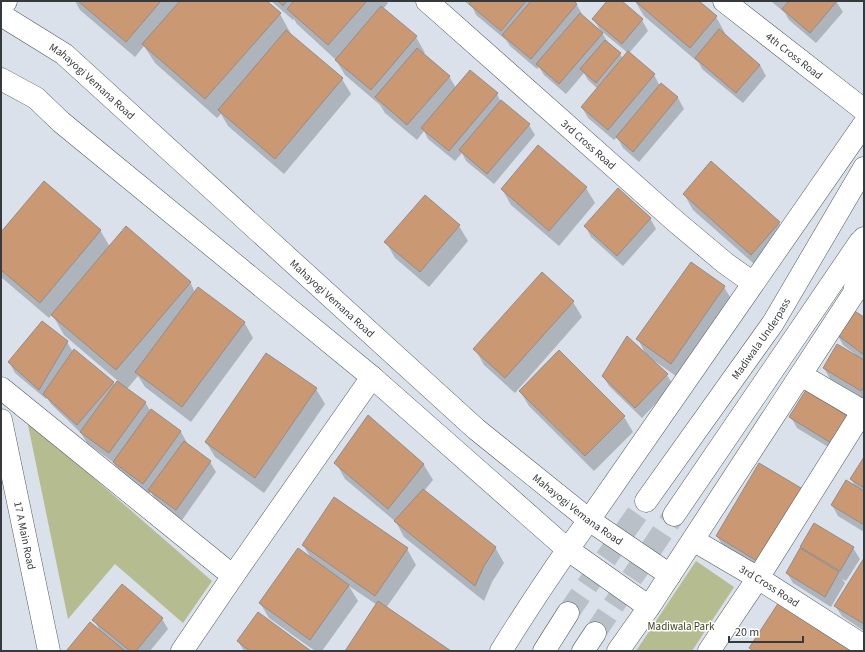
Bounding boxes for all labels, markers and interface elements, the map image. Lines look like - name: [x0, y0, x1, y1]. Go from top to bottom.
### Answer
- street label: 4th Cross Road: [763, 29, 826, 83]
- street label: Mahayogi Vemana Road: [47, 39, 138, 123]
- street label: 3rd Cross Road: [558, 116, 619, 173]
- street label: Mahayogi Vemana Road: [287, 256, 378, 341]
- street label: Madiwala Underpass: [728, 295, 794, 382]
- street label: Mahayogi Vemana Road: [530, 470, 626, 548]
- street label: 17 A Main Road: [11, 500, 39, 571]
- street label: 3rd Cross Road: [736, 561, 802, 610]
- scale bar: [729, 618, 803, 644]
- park label: Madiwala Park: [648, 619, 715, 634]
- text: 20 m: [735, 624, 759, 641]

